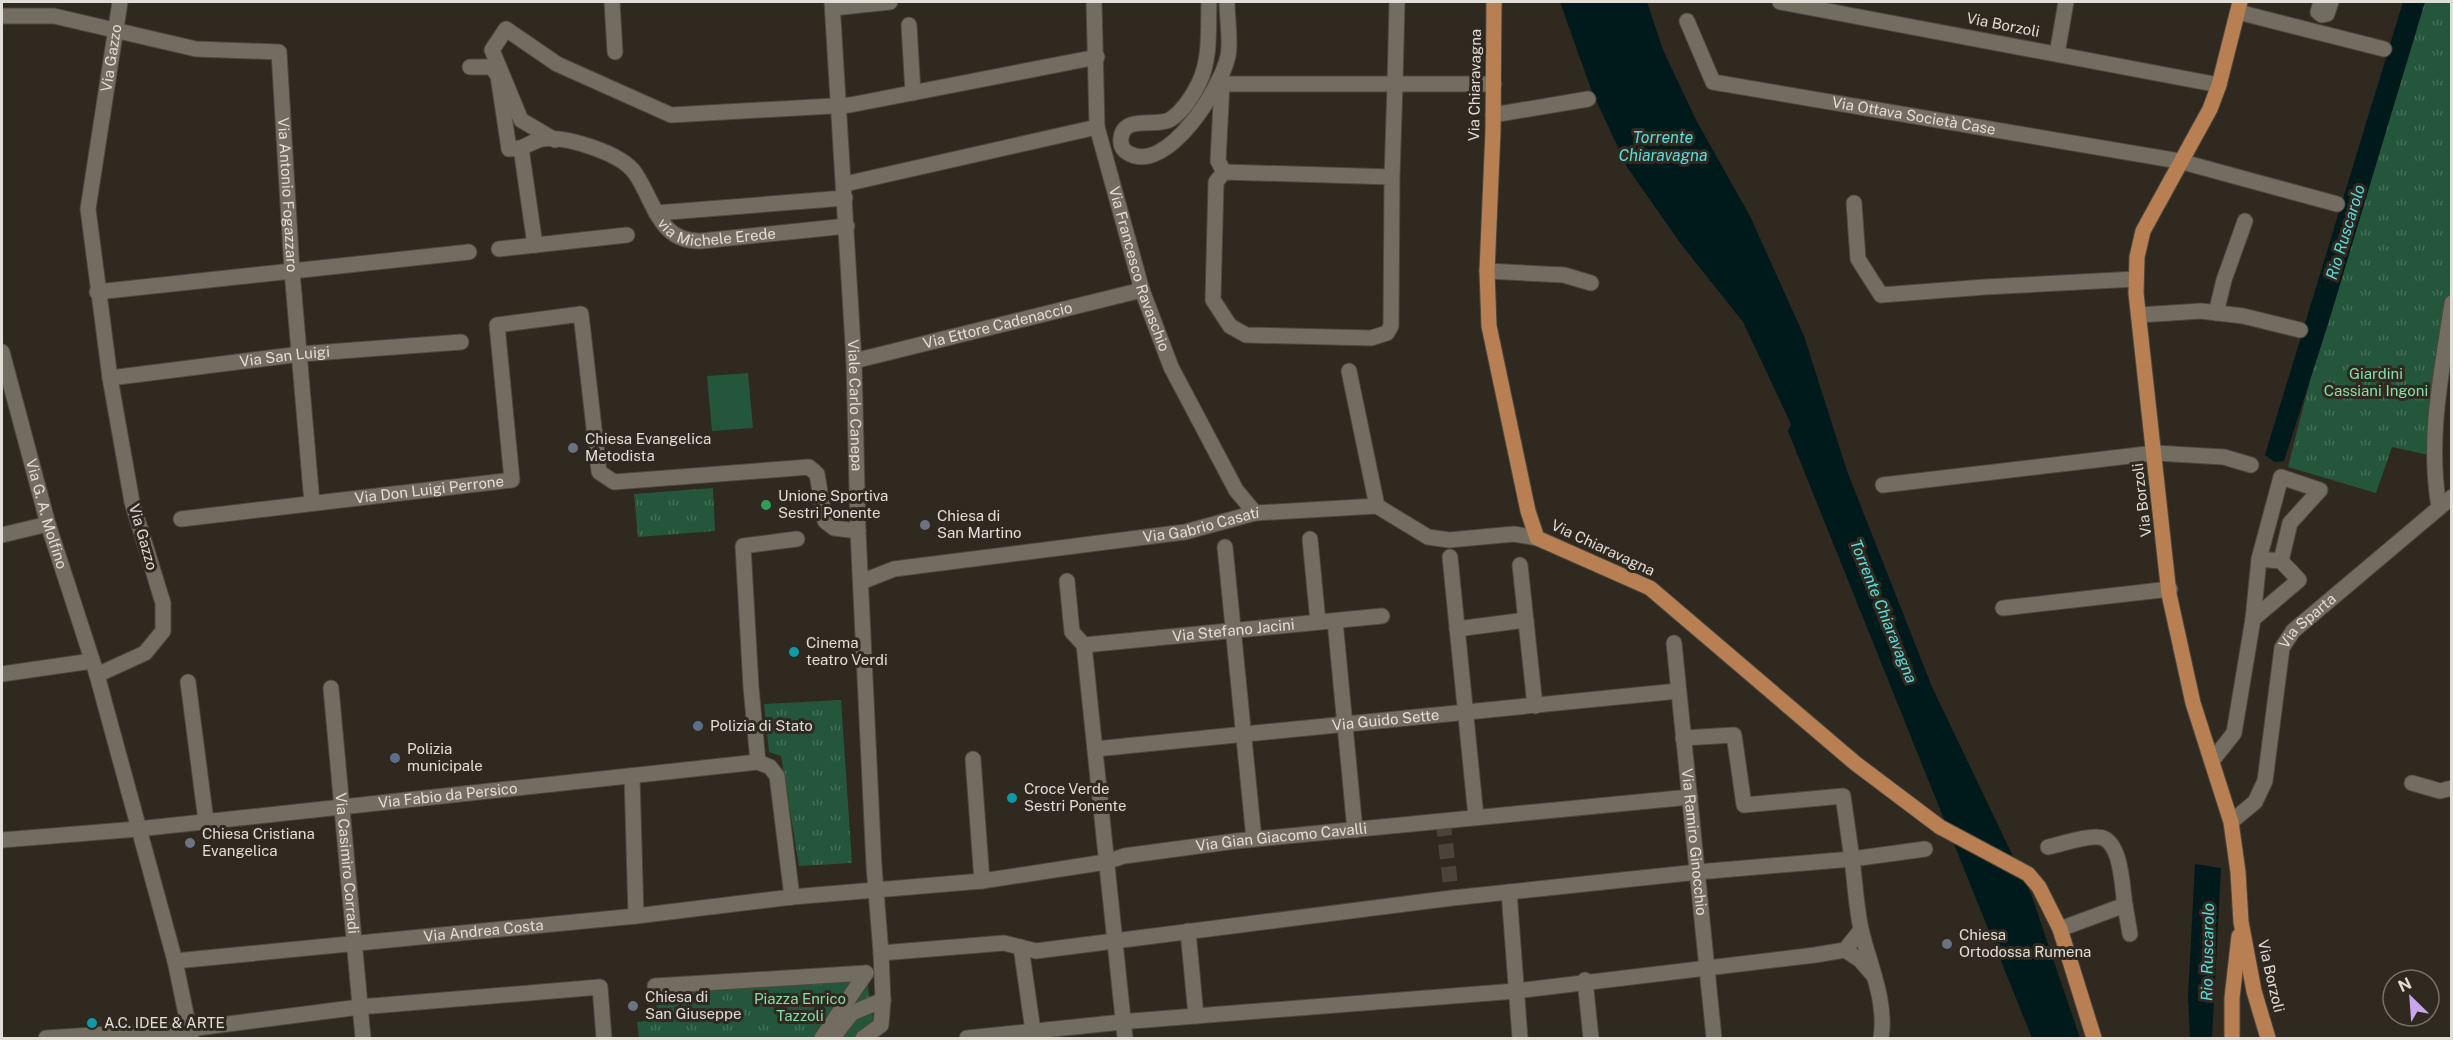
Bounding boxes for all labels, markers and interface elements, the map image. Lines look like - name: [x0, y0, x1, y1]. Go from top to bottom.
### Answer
- street label: Via Borzoli: [1965, 9, 2041, 40]
- street label: Via Gazzo: [97, 23, 124, 93]
- street label: Via Chiaravagna: [1465, 29, 1484, 141]
- street label: Via Ottava Società Case: [1831, 93, 1997, 138]
- street label: Via Antonio Fogazzaro: [275, 117, 301, 273]
- water label: Torrente Chiaravagna: [1618, 128, 1708, 165]
- water label: Rio Ruscarolo: [2322, 182, 2369, 282]
- street label: Via Francesco Ravaschio: [1106, 184, 1173, 353]
- street label: via Michele Erede: [654, 215, 777, 249]
- street label: Via Ettore Cadenaccio: [921, 299, 1074, 352]
- street label: Viale Carlo Canepa: [845, 339, 866, 471]
- street label: Via San Luigi: [239, 343, 330, 370]
- park label: Giardini Cassiani Ingoni: [2324, 365, 2428, 399]
- place label: Chiesa Evangelica Metodista: [585, 430, 711, 464]
- marker: Chiesa Evangelica Metodista: [566, 441, 580, 455]
- street label: Via G. A. Molfino: [23, 457, 71, 571]
- street label: Via Borzoli: [2129, 462, 2154, 538]
- street label: Via Don Luigi Perrone: [354, 472, 505, 506]
- place label: Unione Sportiva Sestri Ponente: [778, 487, 888, 521]
- marker: Unione Sportiva Sestri Ponente: [759, 498, 773, 512]
- street label: Via Gazzo: [126, 502, 161, 572]
- street label: Via Gabrio Casati: [1142, 504, 1260, 545]
- place label: Chiesa di San Martino: [937, 507, 1022, 541]
- street label: Via Chiaravagna: [1549, 516, 1658, 579]
- marker: Chiesa di San Martino: [918, 518, 932, 532]
- water label: Torrente Chiaravagna: [1846, 537, 1921, 686]
- street label: Via Sparta: [2275, 590, 2339, 651]
- street label: Via Stefano Jacini: [1171, 616, 1295, 644]
- place label: Cinema teatro Verdi: [806, 634, 888, 668]
- marker: Cinema teatro Verdi: [787, 645, 801, 659]
- street label: Via Guido Sette: [1331, 706, 1440, 733]
- place label: Polizia di Stato: [710, 717, 813, 734]
- marker: Polizia di Stato: [691, 719, 705, 733]
- place label: Polizia municipale: [407, 740, 483, 774]
- marker: Polizia municipale: [388, 751, 402, 765]
- street label: Via Ramiro Ginocchio: [1679, 768, 1711, 916]
- street label: Via Fabio da Persico: [377, 779, 518, 811]
- place label: Croce Verde Sestri Ponente: [1024, 780, 1127, 814]
- marker: Croce Verde Sestri Ponente: [1005, 791, 1019, 805]
- street label: Via Casimiro Corradi: [333, 792, 362, 934]
- street label: Via Gian Giacomo Cavalli: [1195, 819, 1368, 854]
- place label: Chiesa Cristiana Evangelica: [202, 825, 315, 859]
- marker: Chiesa Cristiana Evangelica: [183, 836, 197, 850]
- water label: Rio Ruscarolo: [2197, 902, 2218, 1001]
- street label: Via Andrea Costa: [423, 916, 544, 945]
- place label: Chiesa Ortodossa Rumena: [1959, 926, 2091, 960]
- marker: Chiesa Ortodossa Rumena: [1940, 937, 1954, 951]
- street label: Via Borzoli: [2255, 938, 2288, 1014]
- north arrow: [2381, 968, 2441, 1028]
- text: N: [2395, 974, 2415, 996]
- place label: Chiesa di San Giuseppe: [645, 988, 741, 1022]
- park label: Piazza Enrico Tazzoli: [754, 990, 846, 1024]
- marker: Chiesa di San Giuseppe: [626, 999, 640, 1013]
- place label: A.C. IDEE & ARTE: [104, 1014, 225, 1031]
- marker: A.C. IDEE & ARTE: [85, 1016, 99, 1030]

